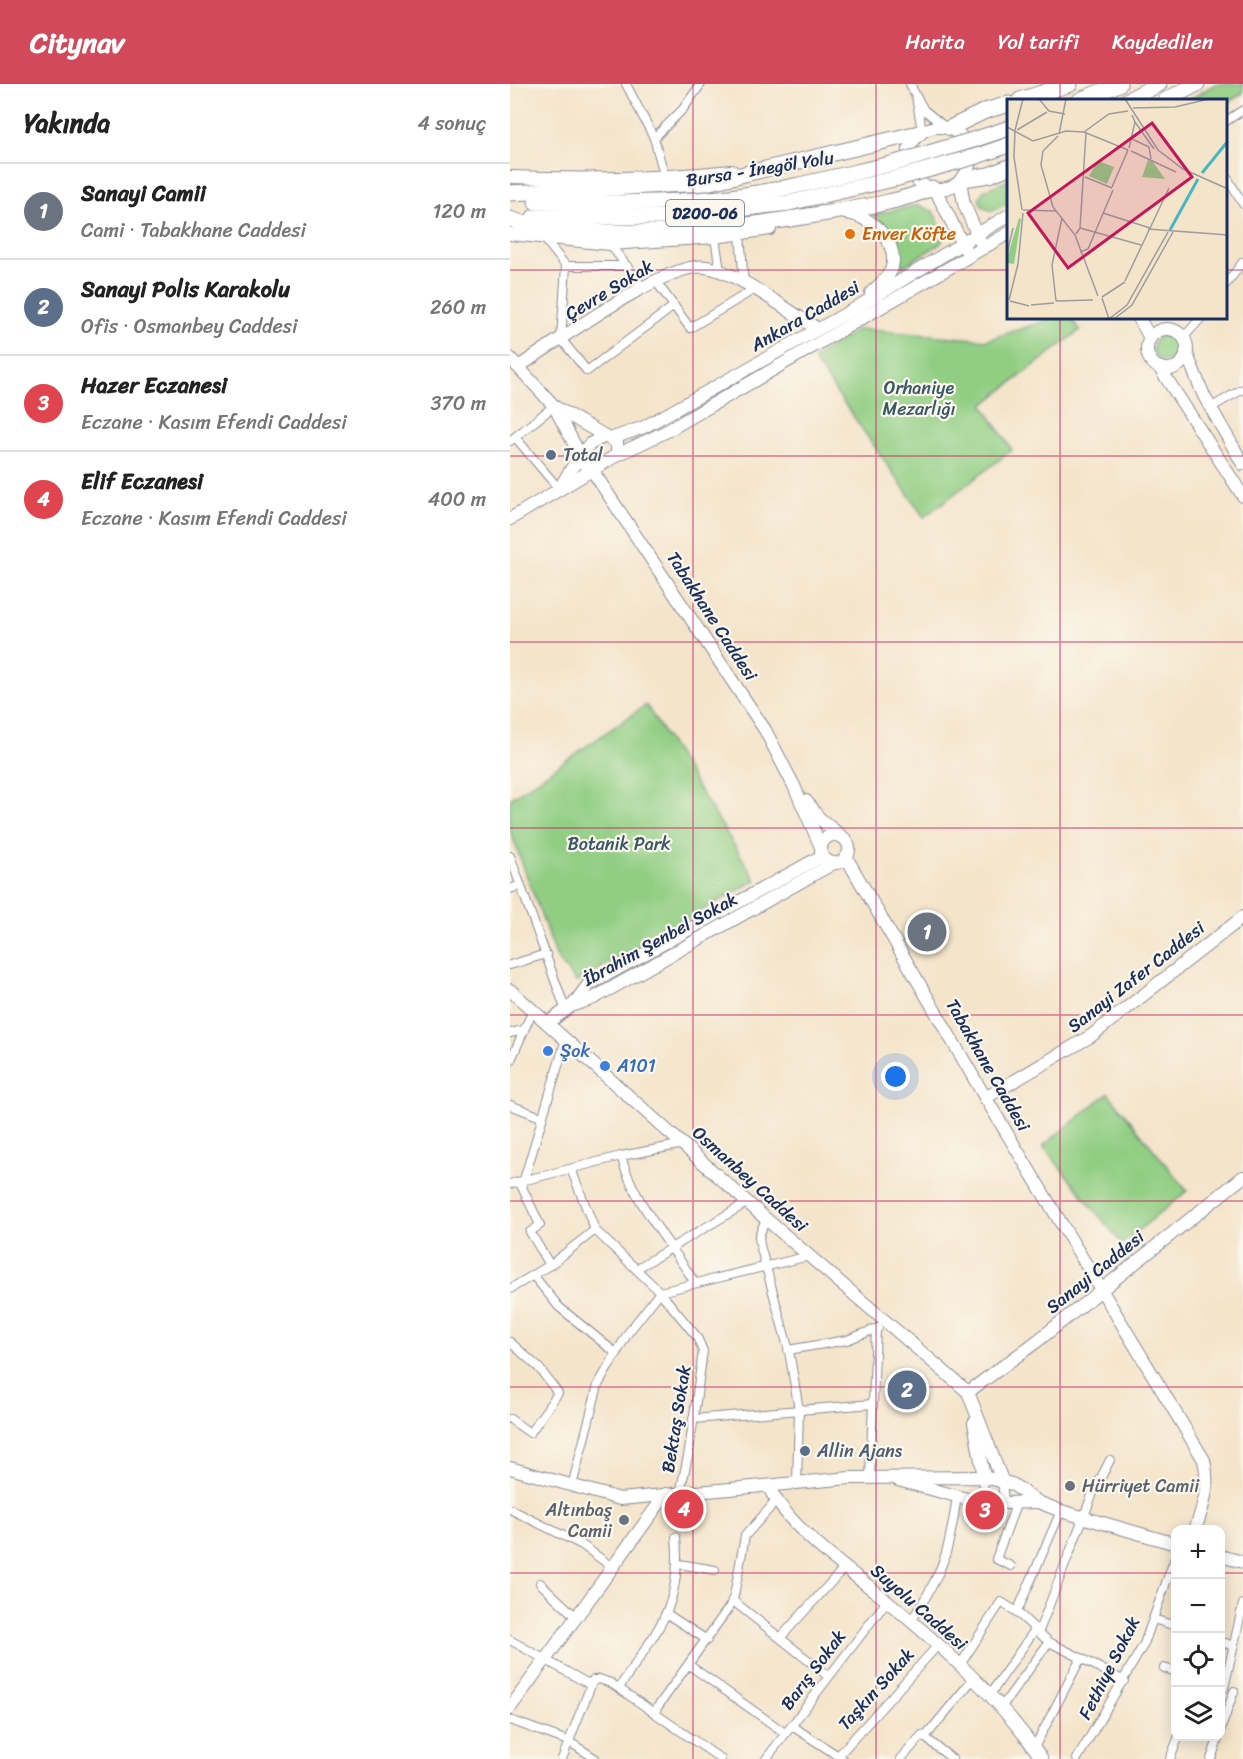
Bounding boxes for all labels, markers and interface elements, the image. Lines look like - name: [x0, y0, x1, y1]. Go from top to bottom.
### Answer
- text: Citynav: [30, 18, 124, 67]
- text: Harita: [905, 23, 965, 61]
- text: Yol tarifi: [998, 23, 1079, 61]
- text: Kaydedilen: [1112, 23, 1213, 61]
- inset map: [1007, 99, 1228, 320]
- text: Yakında: [24, 100, 110, 146]
- text: 4 sonuç: [417, 106, 486, 141]
- street label: Bursa - İnegöl Yolu: [684, 141, 836, 196]
- text: Sanayi Camii: [81, 174, 206, 213]
- text: 1: [39, 194, 48, 229]
- text: 120 m: [433, 194, 486, 229]
- road number: D200-06: [666, 200, 744, 226]
- text: Cami · Tabakhane Caddesi: [81, 213, 306, 248]
- place label: Enver Köfte: [862, 218, 956, 250]
- marker: Enver Köfte: [843, 227, 857, 241]
- street label: Çevre Sokak: [559, 251, 660, 329]
- text: Sanayi Polis Karakolu: [81, 270, 290, 309]
- street label: Ankara Caddesi: [743, 271, 867, 361]
- text: 2: [38, 290, 49, 325]
- text: 260 m: [430, 290, 486, 325]
- text: Ofis · Osmanbey Caddesi: [81, 309, 298, 344]
- text: Hazer Eczanesi: [81, 366, 227, 405]
- park label: Orhaniye Mezarlığı: [882, 372, 956, 425]
- text: 3: [38, 386, 49, 421]
- text: 370 m: [430, 386, 486, 421]
- text: Eczane · Kasım Efendi Caddesi: [81, 405, 347, 440]
- place label: Total: [563, 439, 603, 471]
- marker: Total: [544, 448, 558, 462]
- text: Elif Eczanesi: [81, 462, 203, 501]
- text: 4: [37, 482, 50, 517]
- text: 400 m: [428, 482, 486, 517]
- text: Eczane · Kasım Efendi Caddesi: [81, 501, 347, 536]
- street label: Tabakhane Caddesi: [658, 545, 767, 688]
- park label: Botanik Park: [567, 828, 671, 860]
- street label: İbrahim Şenbel Sokak: [576, 883, 744, 995]
- pin: 1: [908, 910, 946, 954]
- street label: Sanayi Zafer Caddesi: [1060, 912, 1213, 1041]
- street label: Tabakhane Caddesi: [937, 992, 1040, 1138]
- place label: Şok: [560, 1035, 590, 1067]
- marker: Şok: [541, 1044, 555, 1058]
- place label: A101: [616, 1050, 656, 1082]
- marker: A101: [598, 1059, 612, 1073]
- your location: [881, 1062, 910, 1091]
- street label: Osmanbey Caddesi: [684, 1118, 816, 1241]
- street label: Sanayi Caddesi: [1038, 1221, 1152, 1322]
- street label: Bektaş Sokak: [652, 1363, 700, 1475]
- pin: 2: [888, 1368, 926, 1412]
- place label: Allin Ajans: [816, 1435, 903, 1467]
- marker: Allin Ajans: [798, 1444, 812, 1458]
- place label: Hürriyet Camii: [1082, 1470, 1200, 1502]
- marker: Hürriyet Camii: [1063, 1479, 1077, 1493]
- pin: 4: [664, 1486, 704, 1532]
- pin: 3: [966, 1488, 1004, 1532]
- place label: Altınbaş Camii: [545, 1494, 613, 1547]
- marker: Altınbaş Camii: [617, 1513, 631, 1527]
- map controls: [1171, 1525, 1225, 1741]
- button: +: [1171, 1525, 1225, 1579]
- street label: Suyolu Caddesi: [863, 1555, 976, 1659]
- button: −: [1171, 1579, 1225, 1633]
- street label: Fethiye Sokak: [1069, 1610, 1149, 1725]
- street label: Barış Sokak: [772, 1622, 854, 1717]
- button: locate: [1171, 1633, 1225, 1687]
- street label: Taşkın Sokak: [830, 1640, 922, 1738]
- button: layers: [1171, 1687, 1225, 1741]

